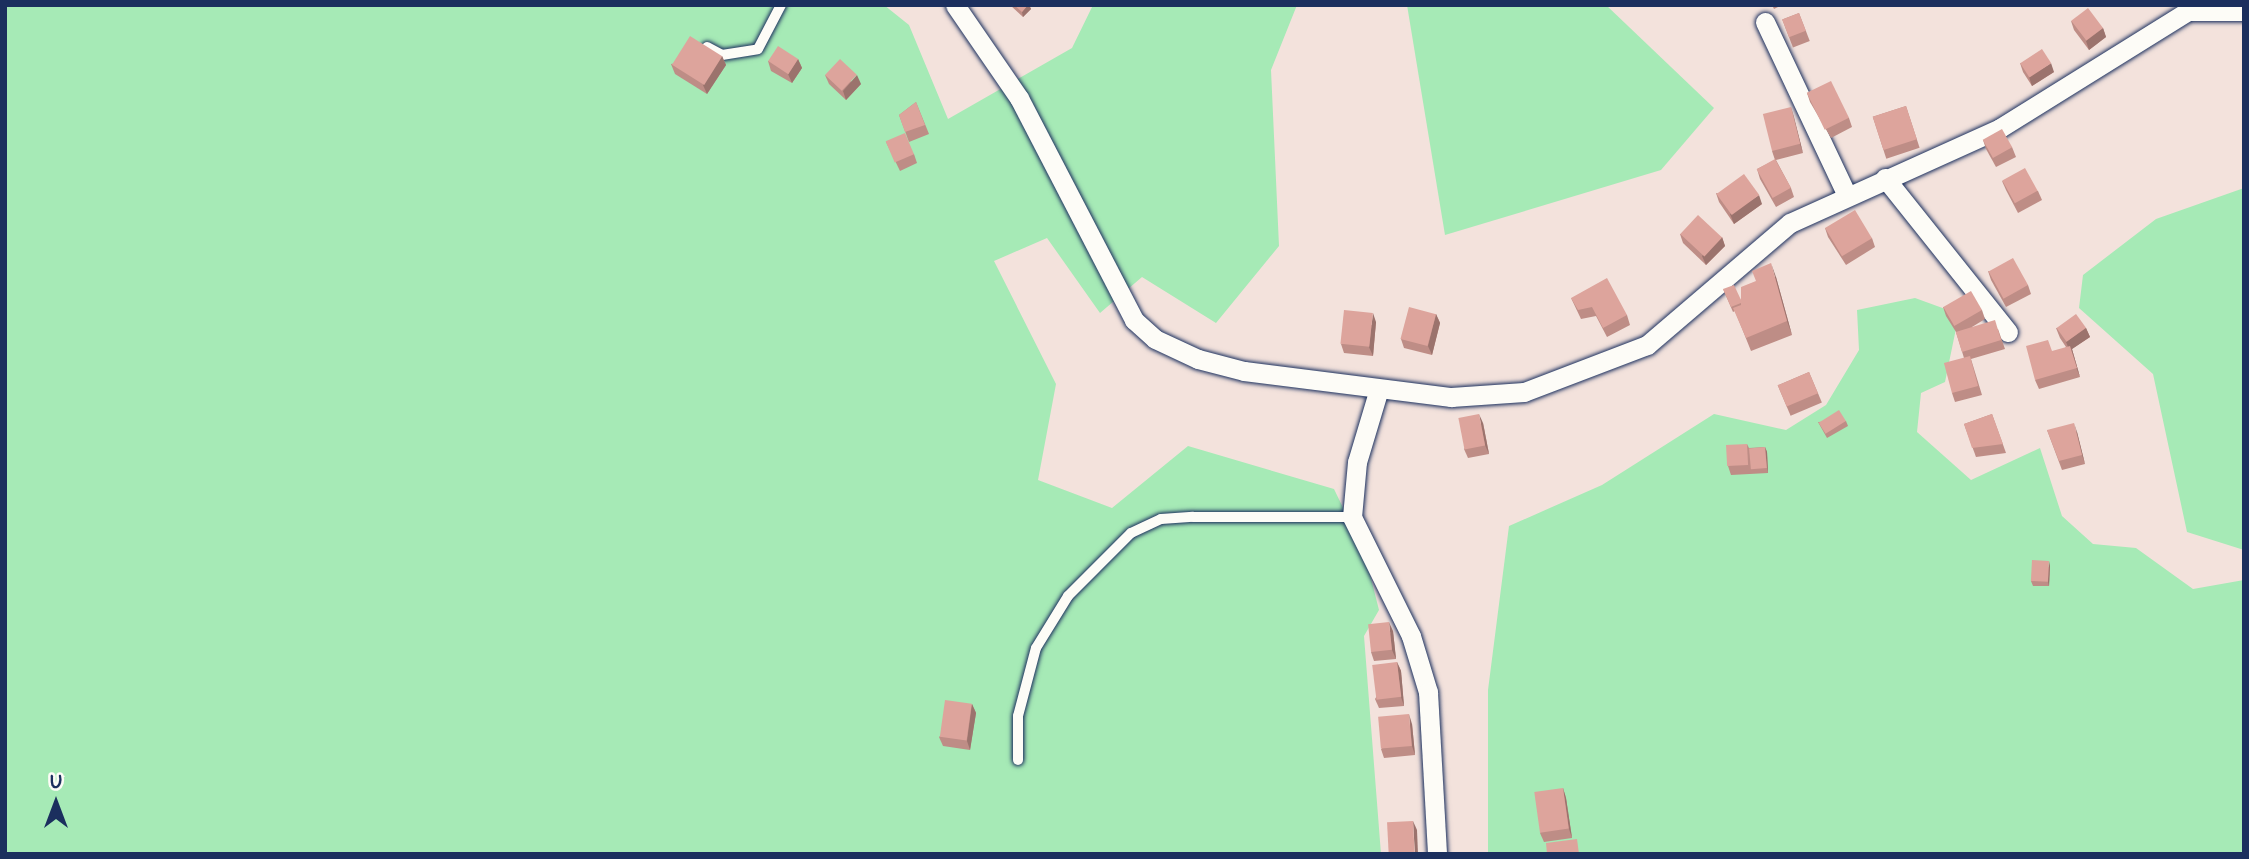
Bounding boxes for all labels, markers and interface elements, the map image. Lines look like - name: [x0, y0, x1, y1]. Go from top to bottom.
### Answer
- north arrow: [21, 768, 91, 838]
- text: U: [50, 770, 62, 794]

